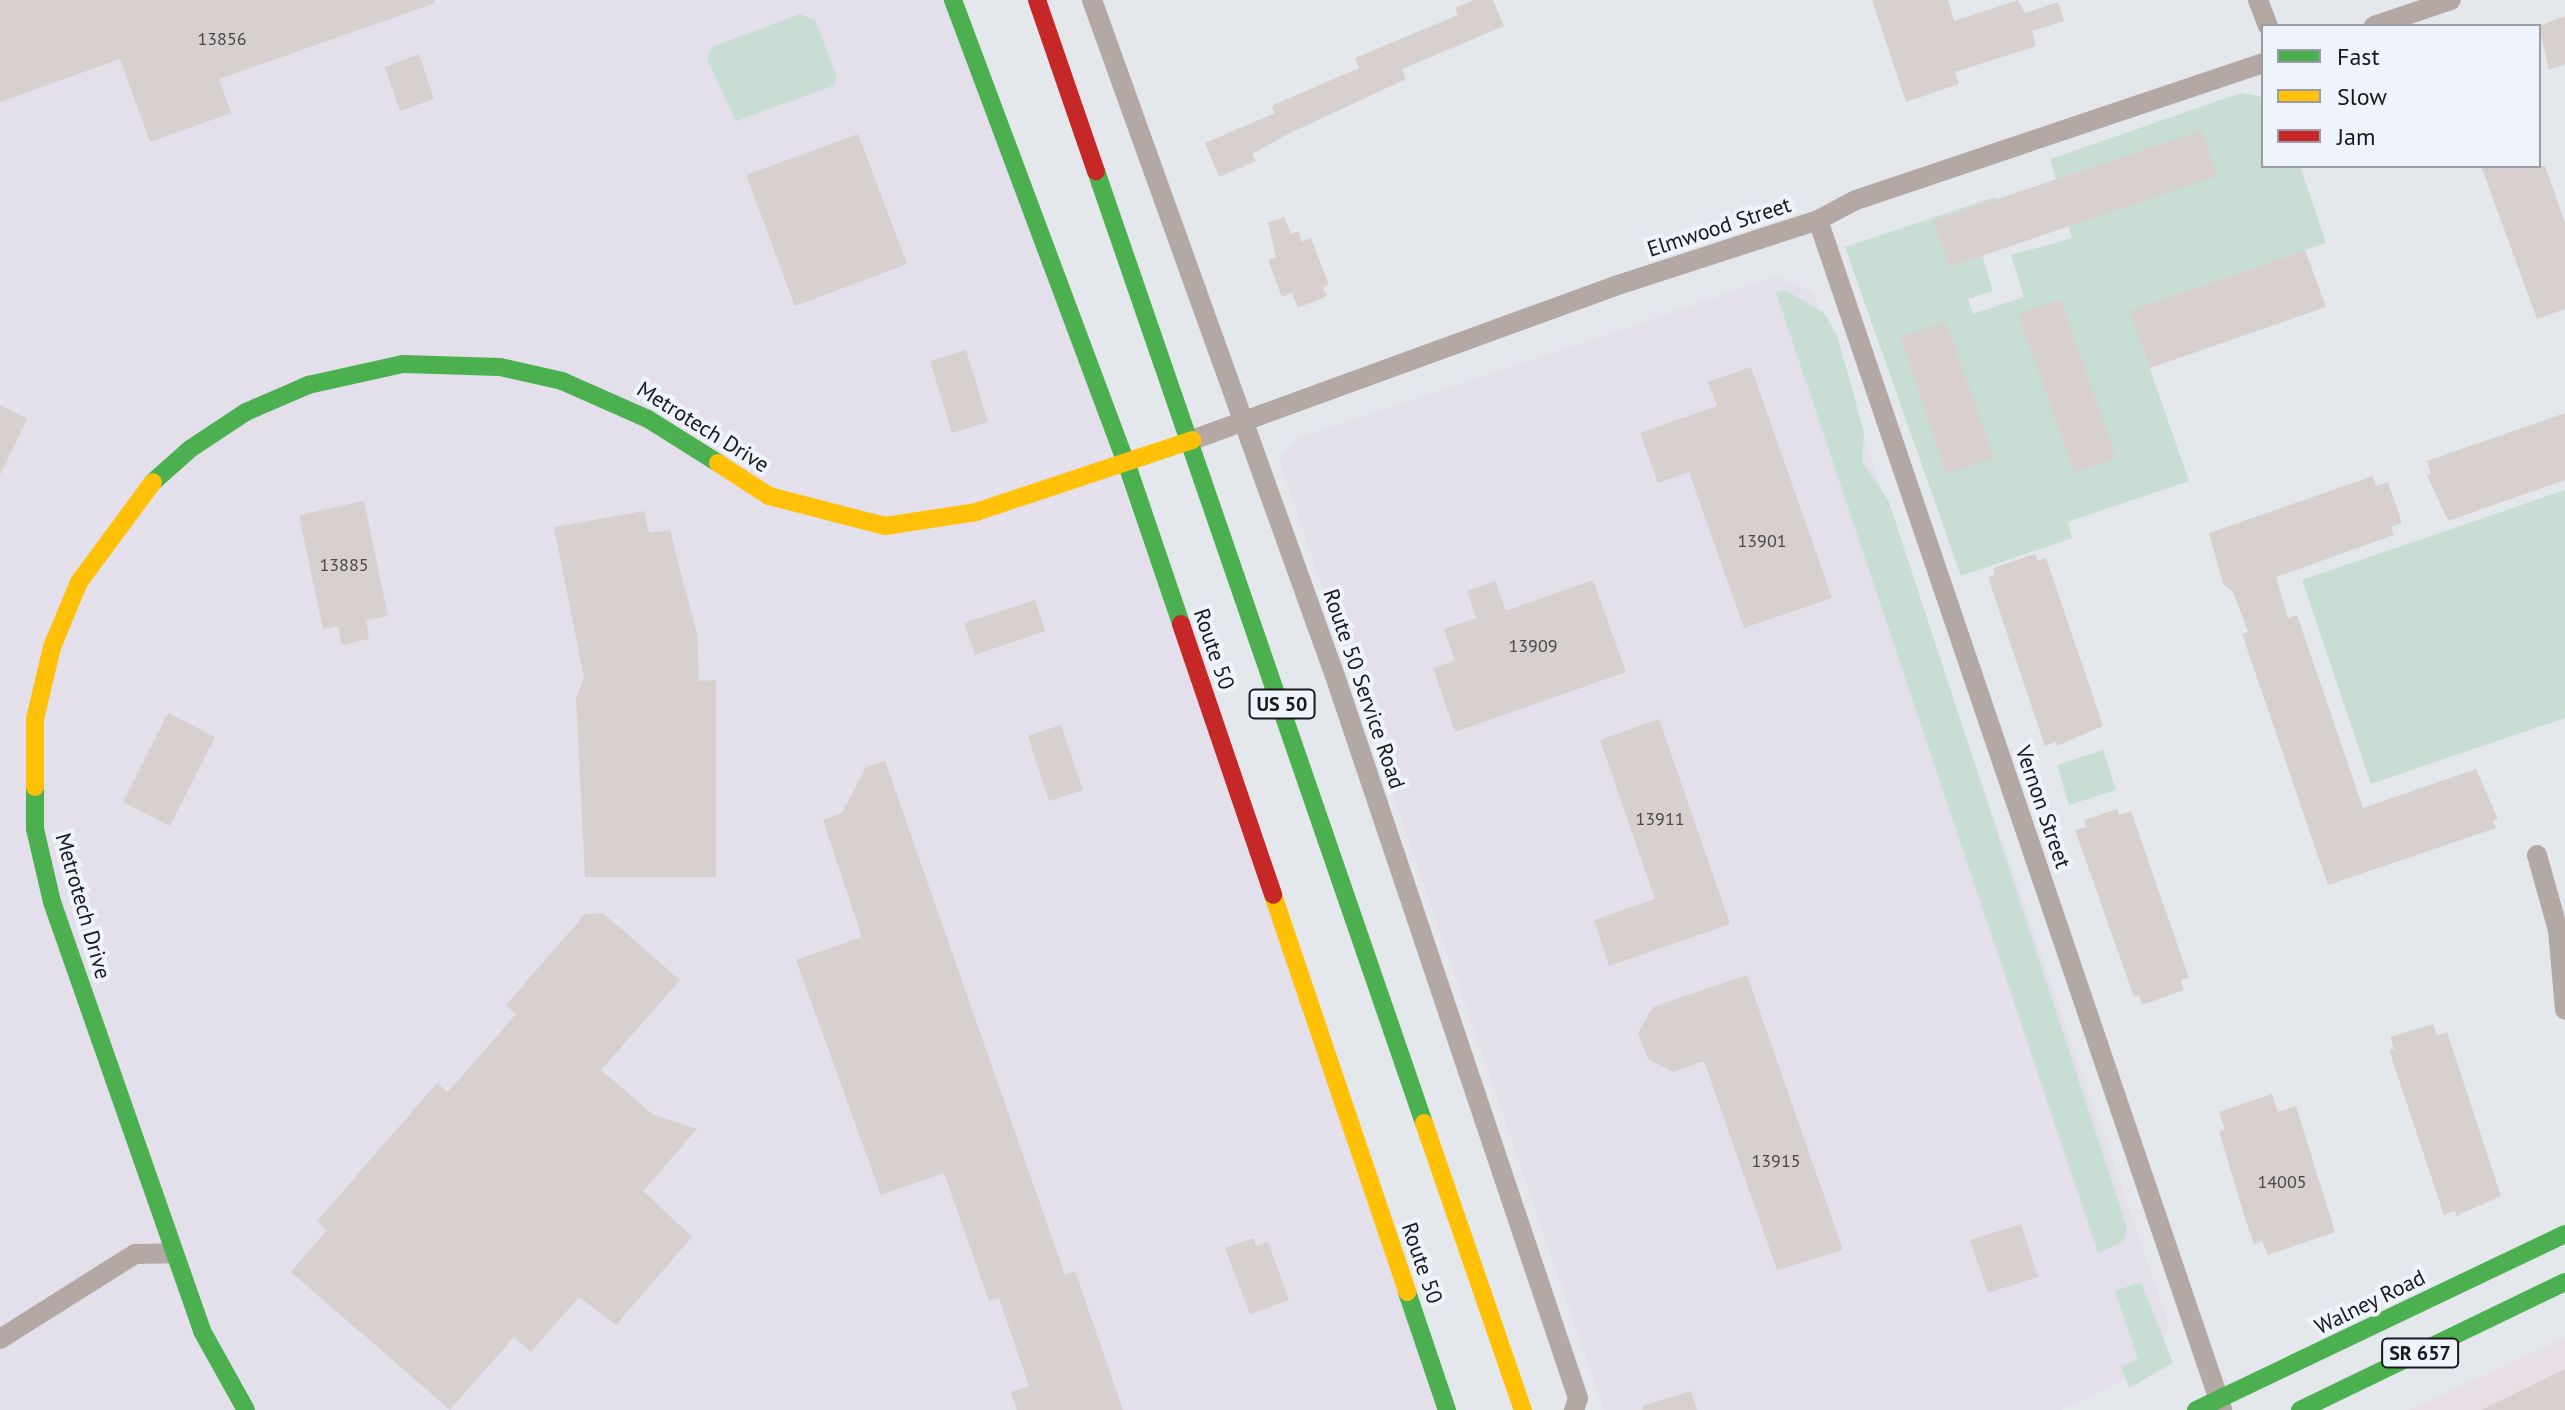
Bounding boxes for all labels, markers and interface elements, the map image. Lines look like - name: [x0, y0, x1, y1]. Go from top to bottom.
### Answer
- legend: [2261, 24, 2541, 168]
- house number: 13856: [197, 28, 247, 50]
- text: Fast: [2337, 41, 2380, 72]
- text: Slow: [2337, 81, 2387, 112]
- text: Jam: [2337, 121, 2375, 152]
- street label: Elmwood Street: [1644, 191, 1794, 263]
- street label: Metrotech Drive: [632, 376, 774, 478]
- house number: 13901: [1737, 530, 1787, 552]
- house number: 13885: [319, 554, 369, 576]
- street label: Route 50 Service Road: [1317, 586, 1411, 792]
- street label: Route 50: [1188, 605, 1240, 693]
- house number: 13909: [1508, 635, 1558, 657]
- road number: US 50: [1248, 688, 1316, 720]
- street label: Vernon Street: [2010, 742, 2076, 872]
- house number: 13911: [1635, 808, 1685, 830]
- street label: Metrotech Drive: [50, 830, 116, 982]
- house number: 13915: [1751, 1150, 1801, 1172]
- house number: 14005: [2257, 1171, 2307, 1193]
- street label: Route 50: [1396, 1219, 1448, 1307]
- street label: Walney Road: [2310, 1264, 2430, 1340]
- road number: SR 657: [2380, 1337, 2460, 1369]

